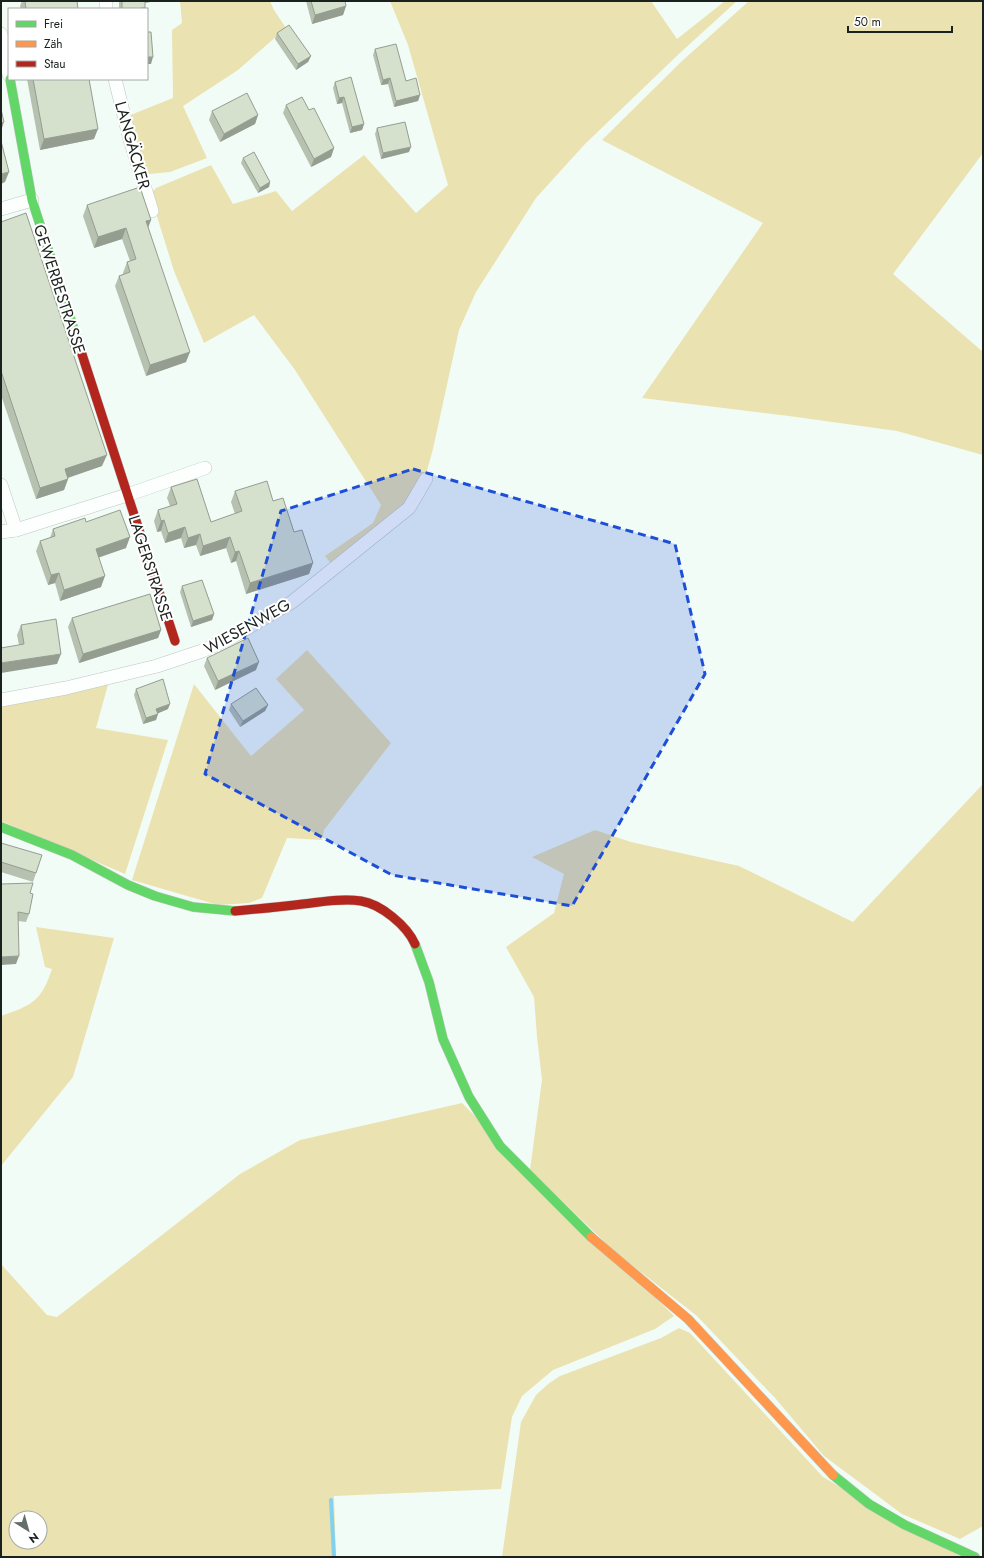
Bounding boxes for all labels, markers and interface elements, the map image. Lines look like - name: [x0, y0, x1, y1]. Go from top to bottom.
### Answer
- legend: [8, 8, 148, 80]
- scale bar: [848, 8, 952, 34]
- text: 50 m: [854, 13, 881, 31]
- text: Frei: [44, 15, 63, 33]
- text: Zäh: [44, 35, 63, 53]
- text: Stau: [44, 55, 66, 73]
- street label: LANGÄCKER: [109, 99, 156, 192]
- street label: GEWERBESTRASSE: [28, 222, 91, 357]
- street label: LAGERSTRASSE: [123, 512, 178, 624]
- street label: WIESENWEG: [200, 593, 295, 660]
- north arrow: [8, 1510, 48, 1550]
- text: N: [26, 1529, 42, 1547]

